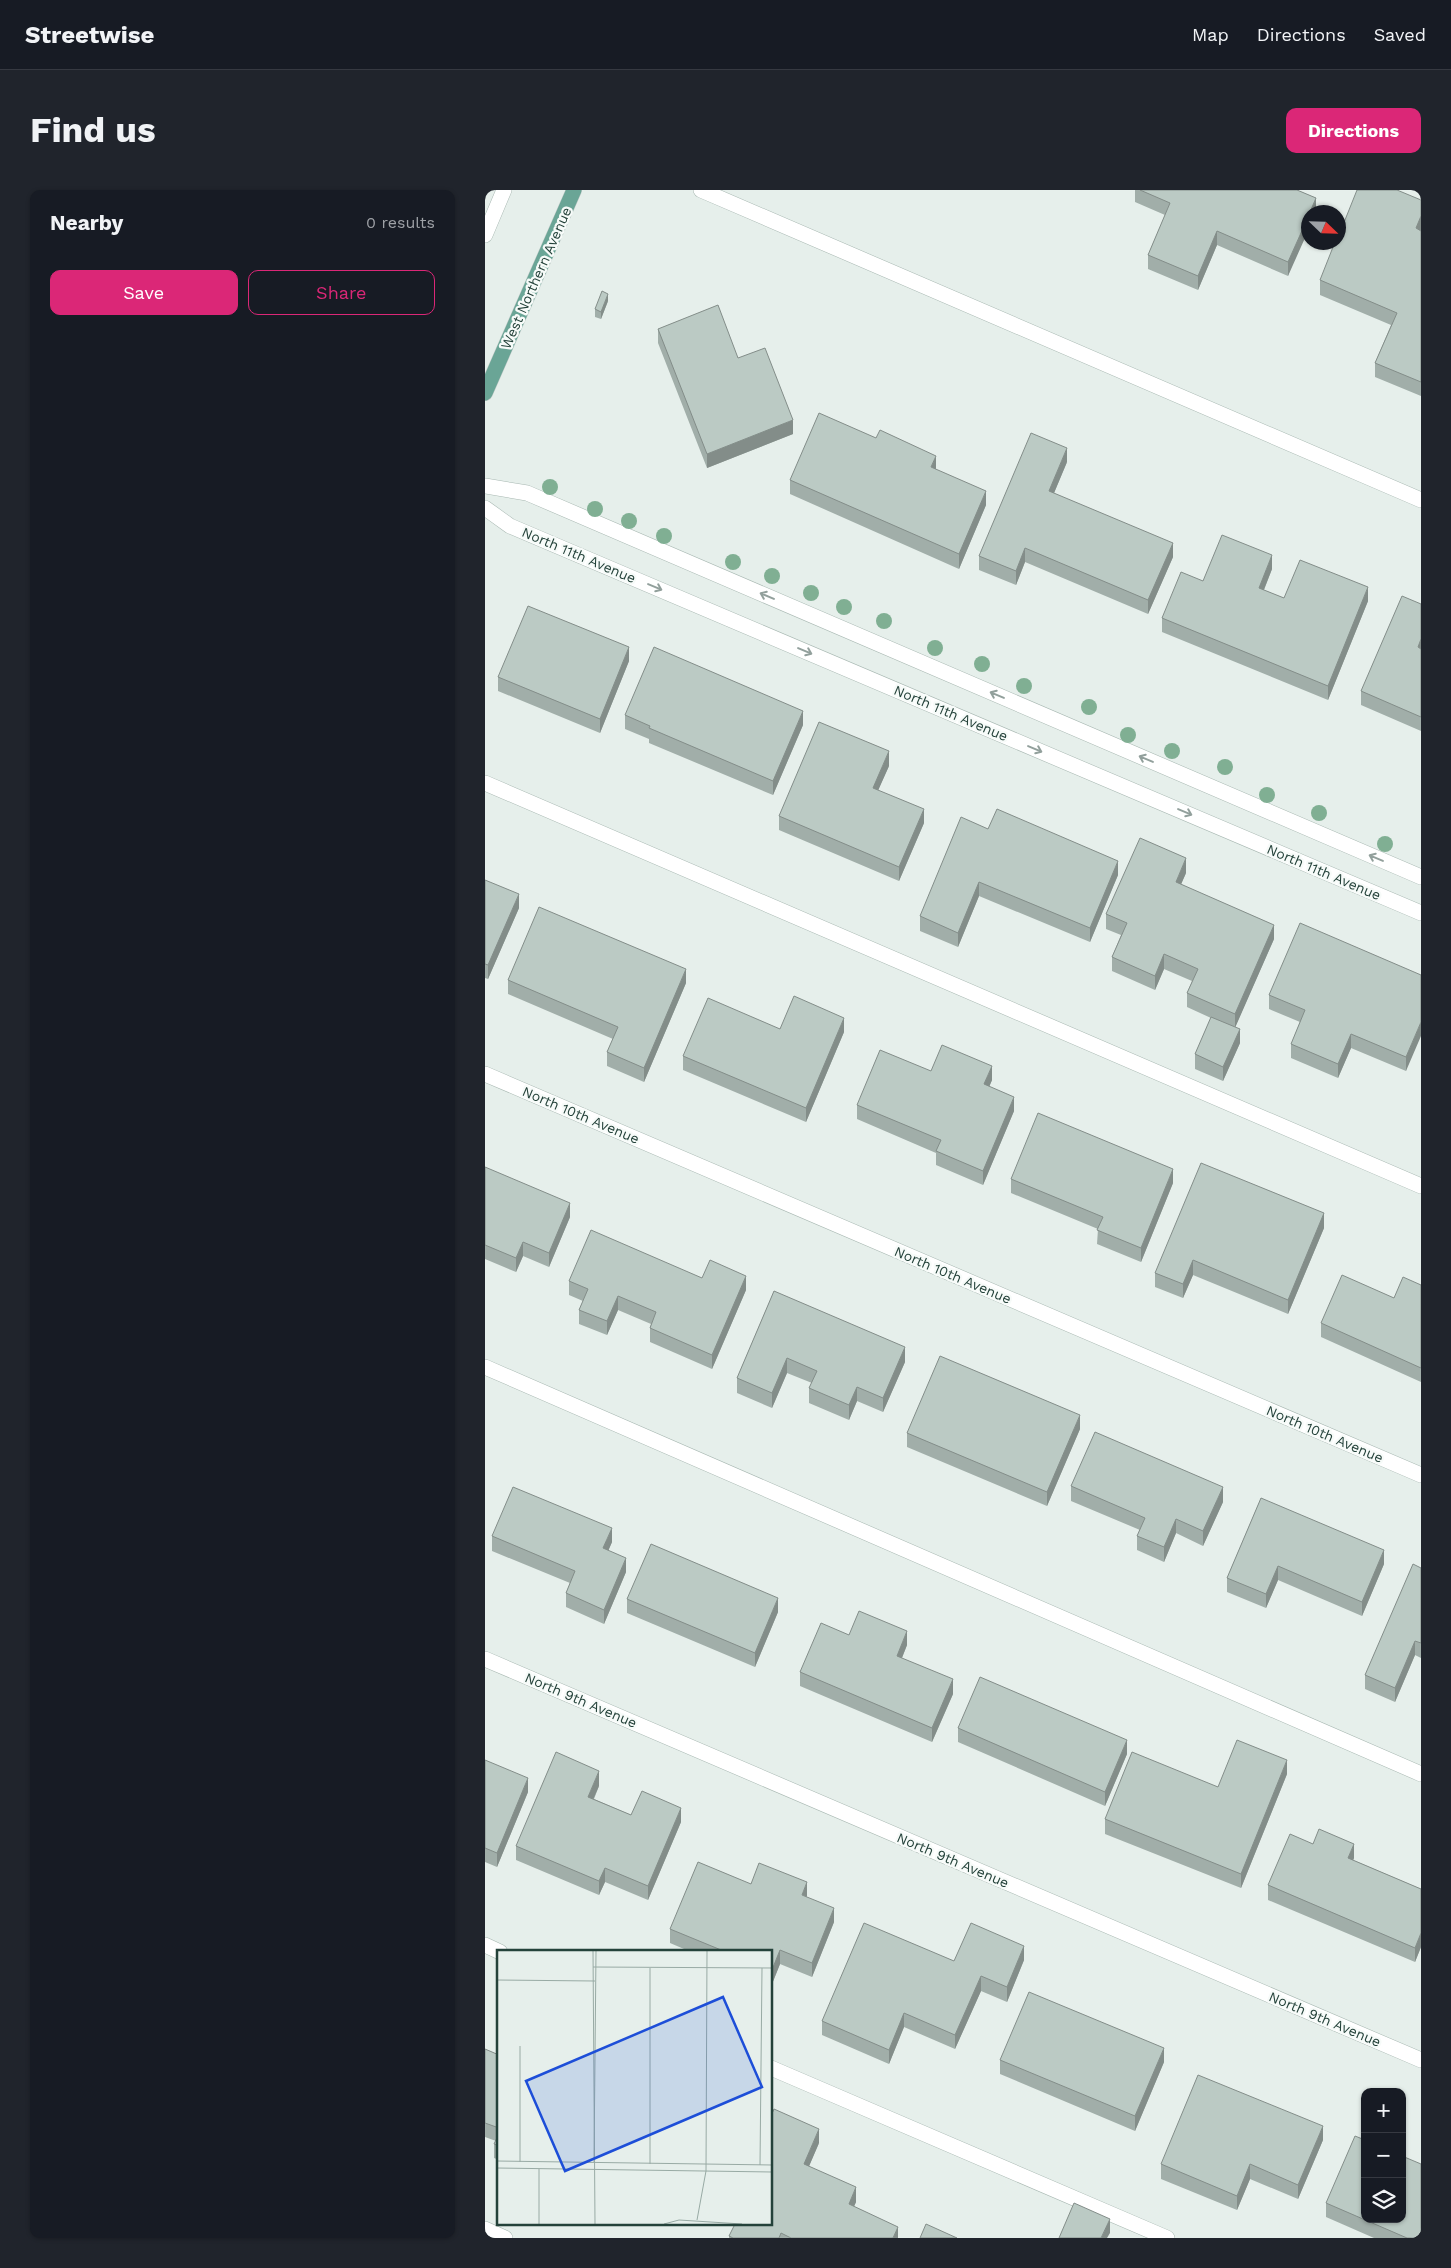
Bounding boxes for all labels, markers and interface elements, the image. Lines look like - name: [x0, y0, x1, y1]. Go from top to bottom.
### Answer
- text: Streetwise: [25, 21, 154, 49]
- text: Map: [1192, 24, 1229, 45]
- text: Directions: [1257, 24, 1346, 45]
- text: Saved: [1374, 24, 1426, 45]
- button: Directions: [1286, 108, 1421, 153]
- text: Find us: [30, 109, 156, 151]
- street label: West Northern Avenue: [497, 205, 575, 351]
- north arrow: [1301, 205, 1346, 250]
- text: Nearby: [50, 210, 123, 235]
- text: 0 results: [366, 213, 435, 232]
- button: Save: [50, 270, 238, 315]
- button: Share: [248, 270, 435, 315]
- street label: North 11th Avenue: [520, 524, 638, 586]
- one-way arrow: [647, 583, 662, 593]
- one-way arrow: [760, 591, 775, 600]
- one-way arrow: [797, 647, 812, 657]
- street label: North 11th Avenue: [892, 682, 1010, 744]
- one-way arrow: [990, 690, 1005, 699]
- one-way arrow: [1027, 744, 1042, 754]
- one-way arrow: [1139, 754, 1154, 763]
- one-way arrow: [1177, 808, 1192, 818]
- street label: North 11th Avenue: [1265, 841, 1383, 903]
- one-way arrow: [1369, 852, 1384, 862]
- street label: North 10th Avenue: [520, 1083, 642, 1147]
- street label: North 10th Avenue: [892, 1243, 1014, 1307]
- street label: North 10th Avenue: [1264, 1402, 1386, 1466]
- street label: North 9th Avenue: [523, 1669, 639, 1731]
- street label: North 9th Avenue: [895, 1829, 1011, 1891]
- inset map: [497, 1950, 773, 2226]
- street label: North 9th Avenue: [1267, 1988, 1383, 2050]
- map controls: [1361, 2088, 1406, 2223]
- button: +: [1361, 2088, 1406, 2133]
- button: −: [1361, 2133, 1406, 2178]
- button: layers: [1361, 2178, 1406, 2223]

